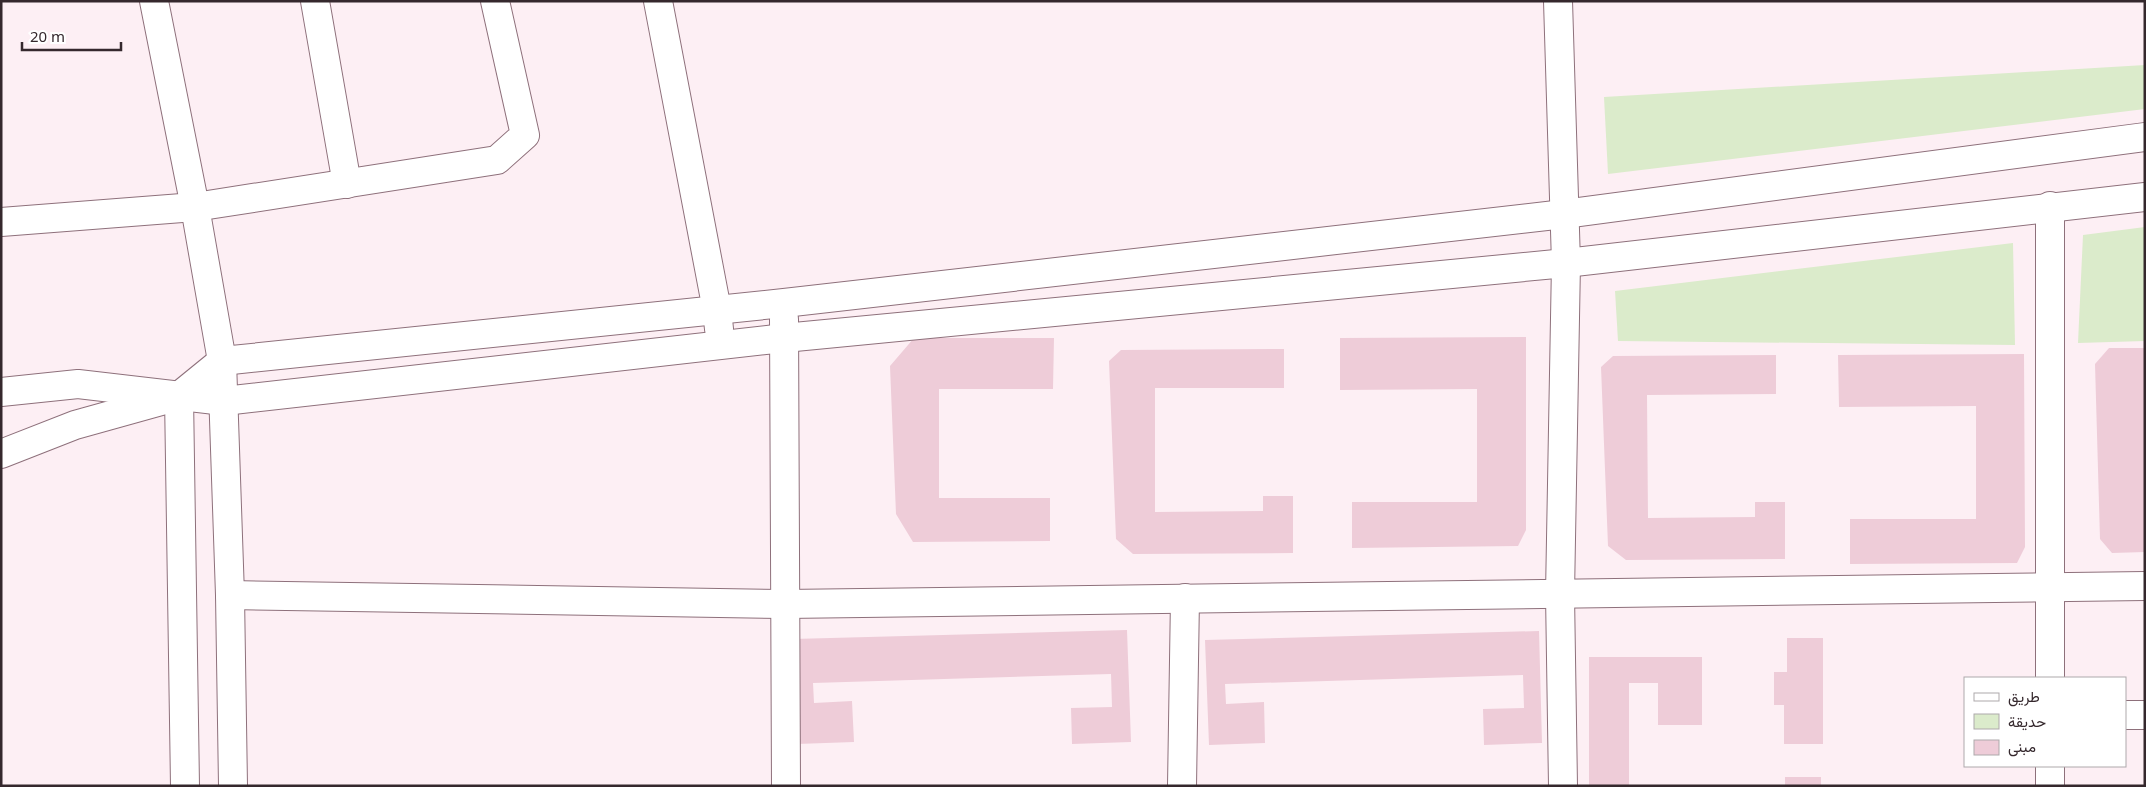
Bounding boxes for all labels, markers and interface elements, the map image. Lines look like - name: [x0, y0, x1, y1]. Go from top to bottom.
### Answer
- scale bar: [22, 20, 121, 52]
- text: 20 m: [30, 26, 65, 46]
- legend: [1964, 677, 2126, 767]
- text: طريق: [2008, 686, 2040, 707]
- text: حديقة: [2008, 711, 2046, 731]
- text: مبنى: [2008, 736, 2036, 757]

